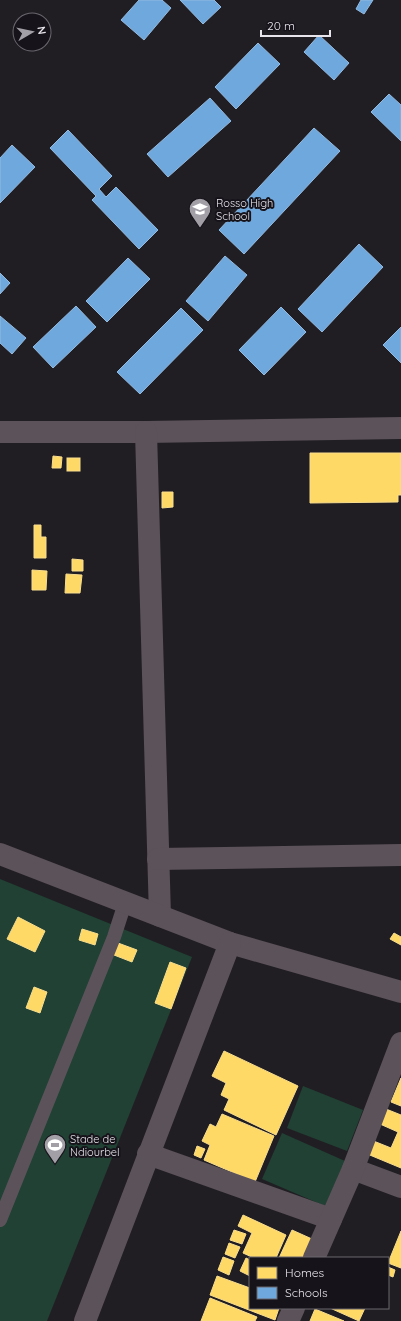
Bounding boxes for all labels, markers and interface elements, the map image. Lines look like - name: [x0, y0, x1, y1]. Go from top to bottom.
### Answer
- north arrow: [12, 12, 52, 52]
- scale bar: [261, 12, 330, 38]
- text: 20 m: [267, 18, 295, 33]
- text: N: [34, 25, 49, 36]
- school or university icon: Rosso High School: [187, 196, 213, 229]
- place label: Rosso High School: [216, 196, 273, 223]
- sports icon: Stade de Ndiourbel: [42, 1132, 68, 1165]
- place label: Stade de Ndiourbel: [70, 1132, 120, 1159]
- legend: [249, 1257, 389, 1309]
- text: Homes: [285, 1265, 325, 1280]
- text: Schools: [285, 1285, 328, 1300]

